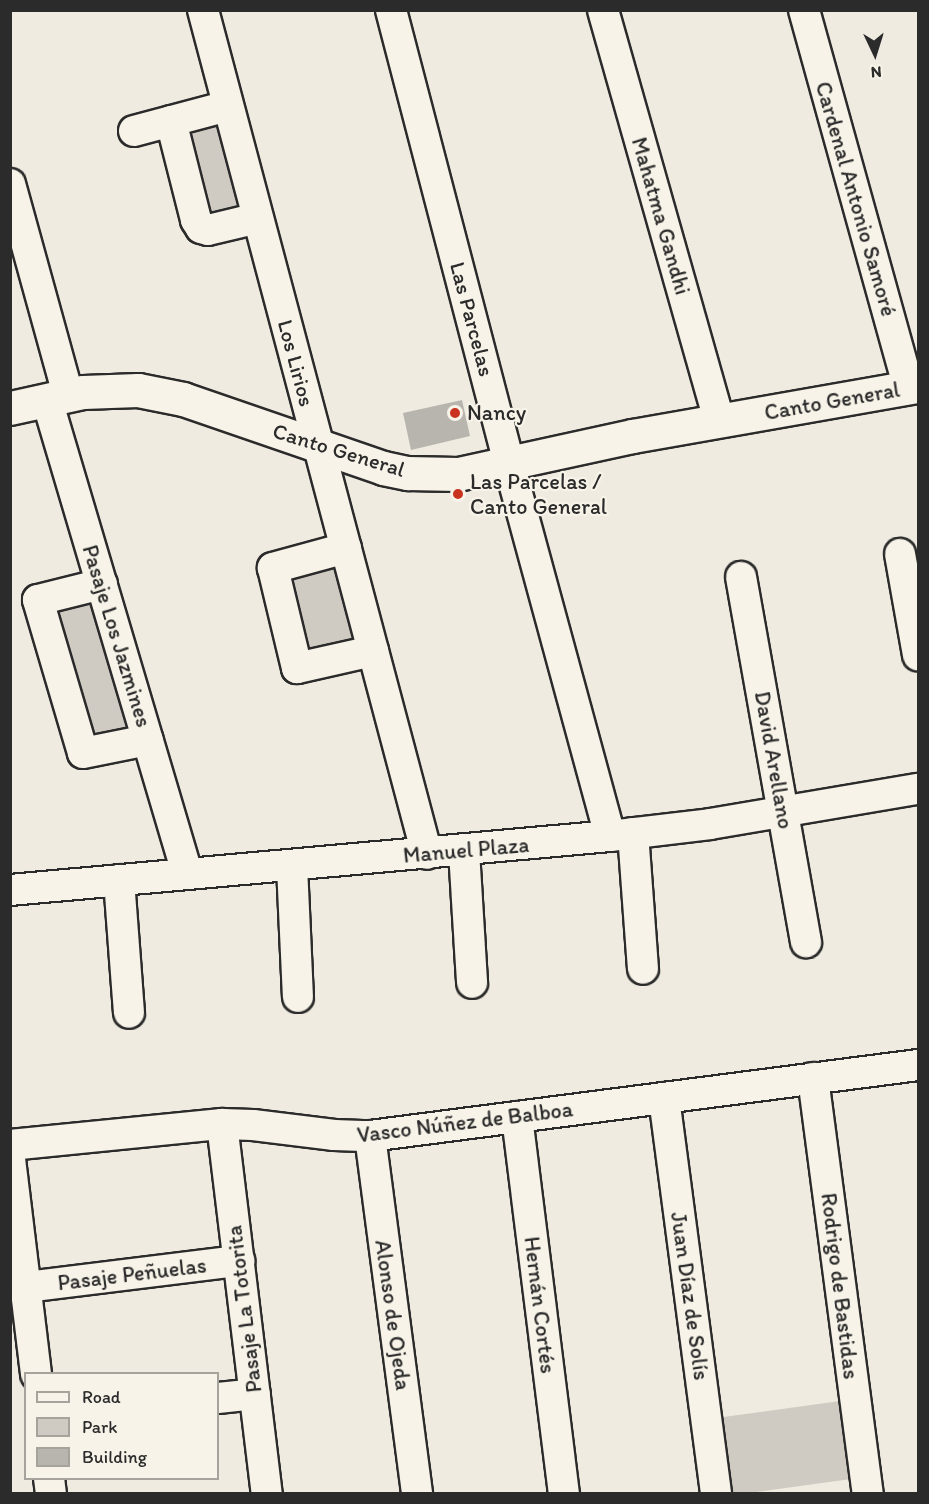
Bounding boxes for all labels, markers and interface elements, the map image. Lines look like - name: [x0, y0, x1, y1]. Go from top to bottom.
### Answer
- north arrow: [845, 24, 905, 84]
- text: N: [870, 63, 882, 82]
- street label: Cardenal Antonio Samoré: [810, 78, 902, 320]
- street label: Mahatma Gandhi: [626, 134, 696, 298]
- street label: Las Parcelas: [444, 259, 500, 379]
- street label: Los Lirios: [272, 317, 320, 409]
- street label: Canto General: [762, 376, 902, 426]
- place label: Nancy: [467, 400, 526, 426]
- marker: Nancy: [448, 406, 462, 420]
- street label: Canto General: [270, 417, 408, 483]
- place label: Las Parcelas / Canto General: [470, 468, 607, 520]
- marker: Las Parcelas / Canto General: [451, 487, 465, 501]
- street label: Pasaje Los Jazmines: [77, 541, 157, 731]
- street label: David Arellano: [749, 689, 799, 831]
- street label: Manuel Plaza: [402, 831, 530, 869]
- street label: Vasco Núñez de Balboa: [355, 1096, 575, 1148]
- street label: Rodrigo de Bastidas: [815, 1191, 865, 1381]
- street label: Juan Díaz de Solís: [665, 1210, 715, 1382]
- street label: Pasaje La Totorita: [221, 1225, 267, 1393]
- street label: Hernán Cortés: [518, 1235, 562, 1375]
- street label: Alonso de Ojeda: [369, 1238, 417, 1392]
- street label: Pasaje Peñuelas: [56, 1252, 208, 1296]
- legend: [24, 1372, 219, 1480]
- text: Road: [82, 1386, 121, 1408]
- text: Park: [82, 1416, 117, 1438]
- text: Building: [82, 1446, 147, 1468]

